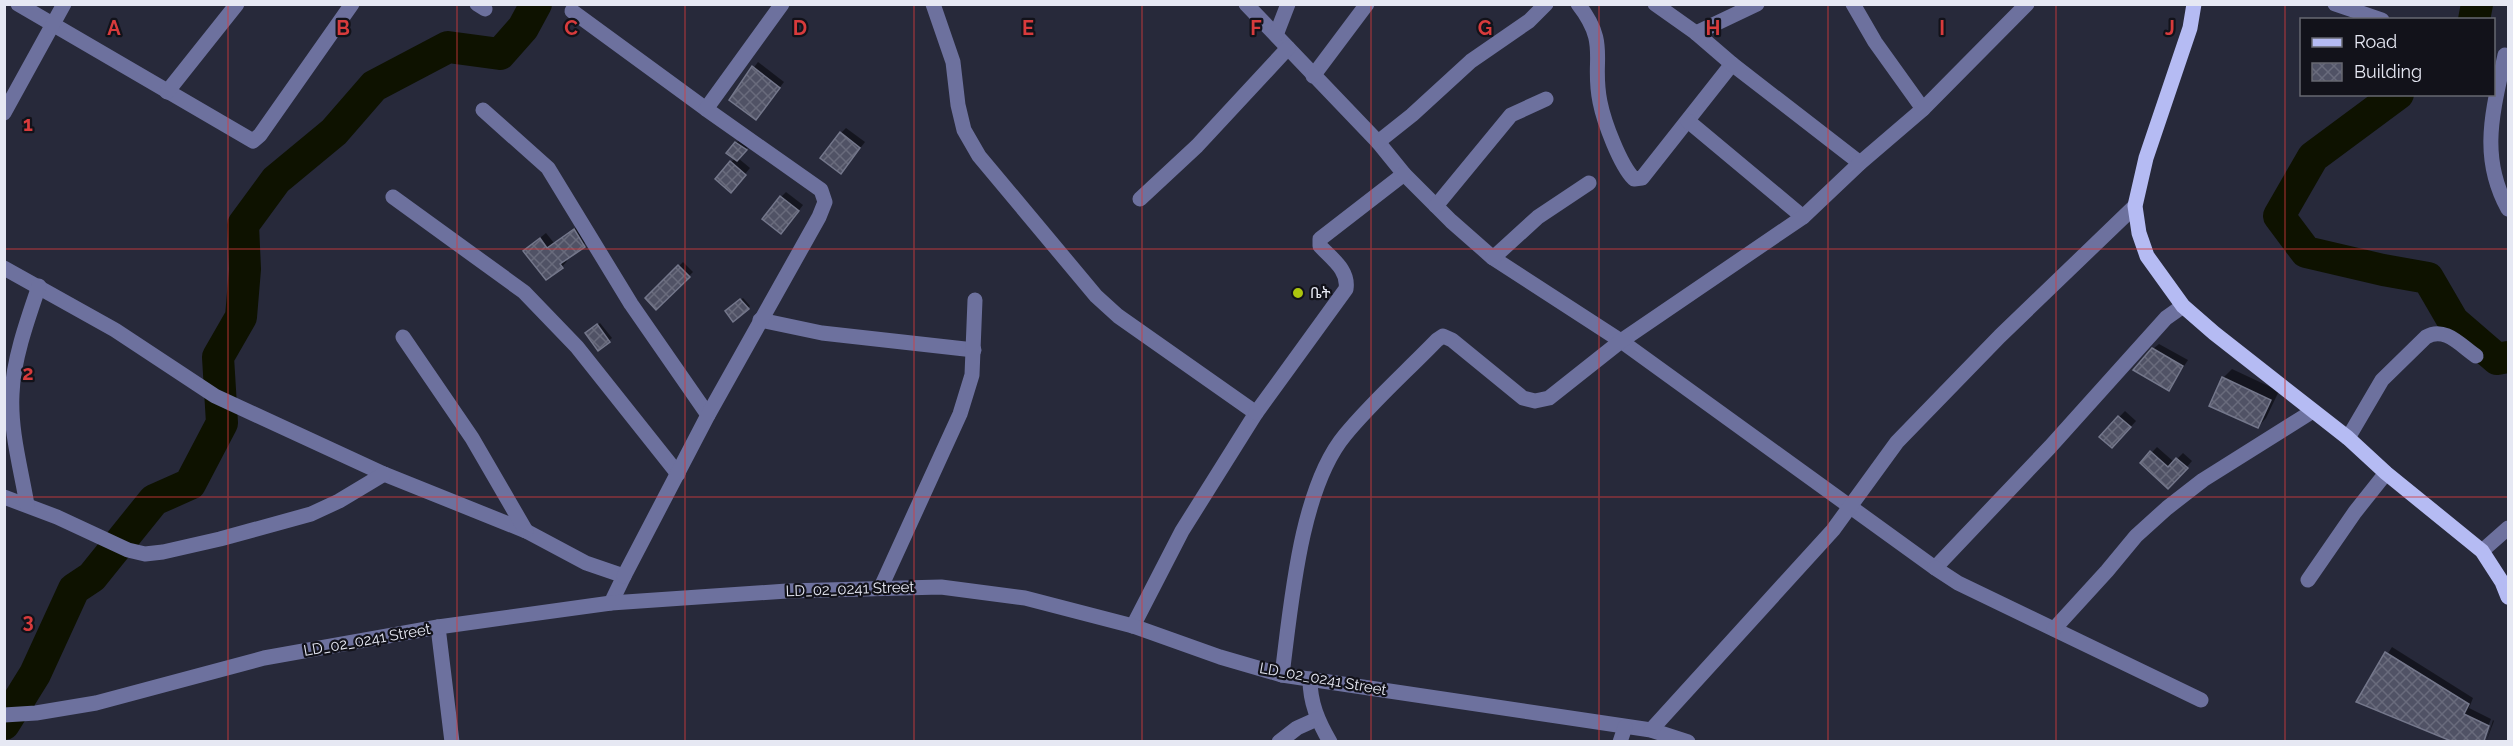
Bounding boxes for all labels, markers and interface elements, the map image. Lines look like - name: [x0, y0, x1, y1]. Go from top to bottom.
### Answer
- text: A: [107, 16, 121, 40]
- text: B: [336, 16, 350, 40]
- text: C: [564, 16, 578, 40]
- text: D: [793, 16, 807, 40]
- text: E: [1022, 16, 1034, 40]
- text: F: [1250, 16, 1262, 40]
- text: G: [1478, 16, 1492, 40]
- text: H: [1706, 16, 1720, 40]
- text: I: [1939, 16, 1945, 40]
- text: J: [2165, 16, 2175, 40]
- legend: [2300, 18, 2495, 96]
- text: Road: [2354, 31, 2397, 52]
- text: Building: [2354, 61, 2422, 82]
- text: 1: [23, 112, 33, 136]
- place label: ቤት: [1310, 284, 1331, 302]
- marker: ቤት: [1291, 286, 1305, 300]
- text: 2: [22, 361, 34, 385]
- street label: LD_02_0241 Street: [785, 578, 915, 600]
- text: 3: [22, 609, 34, 633]
- street label: LD_02_0241 Street: [302, 620, 432, 660]
- street label: LD_02_0241 Street: [1258, 659, 1388, 699]

